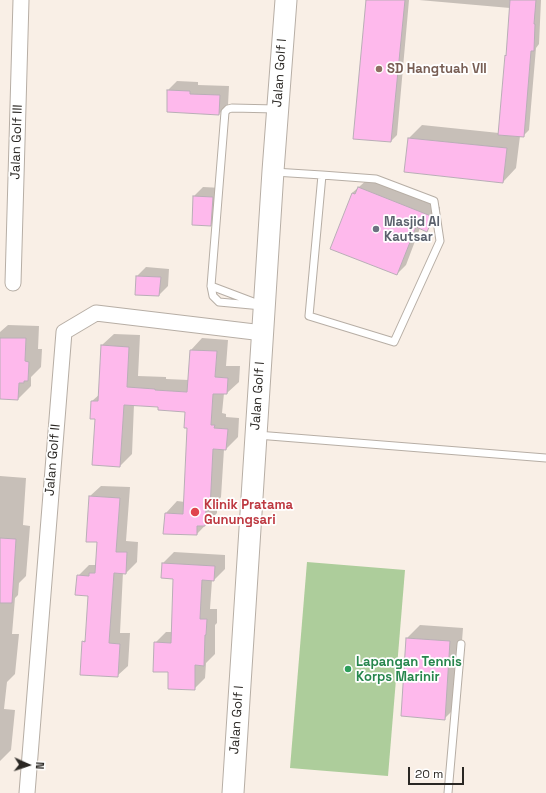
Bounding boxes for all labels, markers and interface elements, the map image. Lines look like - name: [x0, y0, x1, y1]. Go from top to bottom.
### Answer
- street label: Jalan Golf I: [270, 38, 290, 108]
- place label: SD Hangtuah VII: [387, 61, 487, 77]
- marker: SD Hangtuah VII: [374, 64, 384, 74]
- street label: Jalan Golf III: [8, 104, 26, 180]
- place label: Masjid Al Kautsar: [384, 214, 440, 245]
- marker: Masjid Al Kautsar: [371, 224, 381, 234]
- street label: Jalan Golf I: [248, 361, 268, 431]
- street label: Jalan Golf II: [42, 423, 64, 497]
- place label: Klinik Pratama Gunungsari: [204, 497, 293, 528]
- marker: Klinik Pratama Gunungsari: [189, 506, 201, 518]
- place label: Lapangan Tennis Korps Marinir: [356, 654, 462, 685]
- marker: Lapangan Tennis Korps Marinir: [343, 664, 353, 674]
- street label: Jalan Golf I: [227, 685, 247, 755]
- north arrow: [8, 745, 48, 785]
- scale bar: [410, 759, 466, 785]
- text: N: [33, 762, 47, 770]
- text: 20 m: [415, 766, 443, 782]

